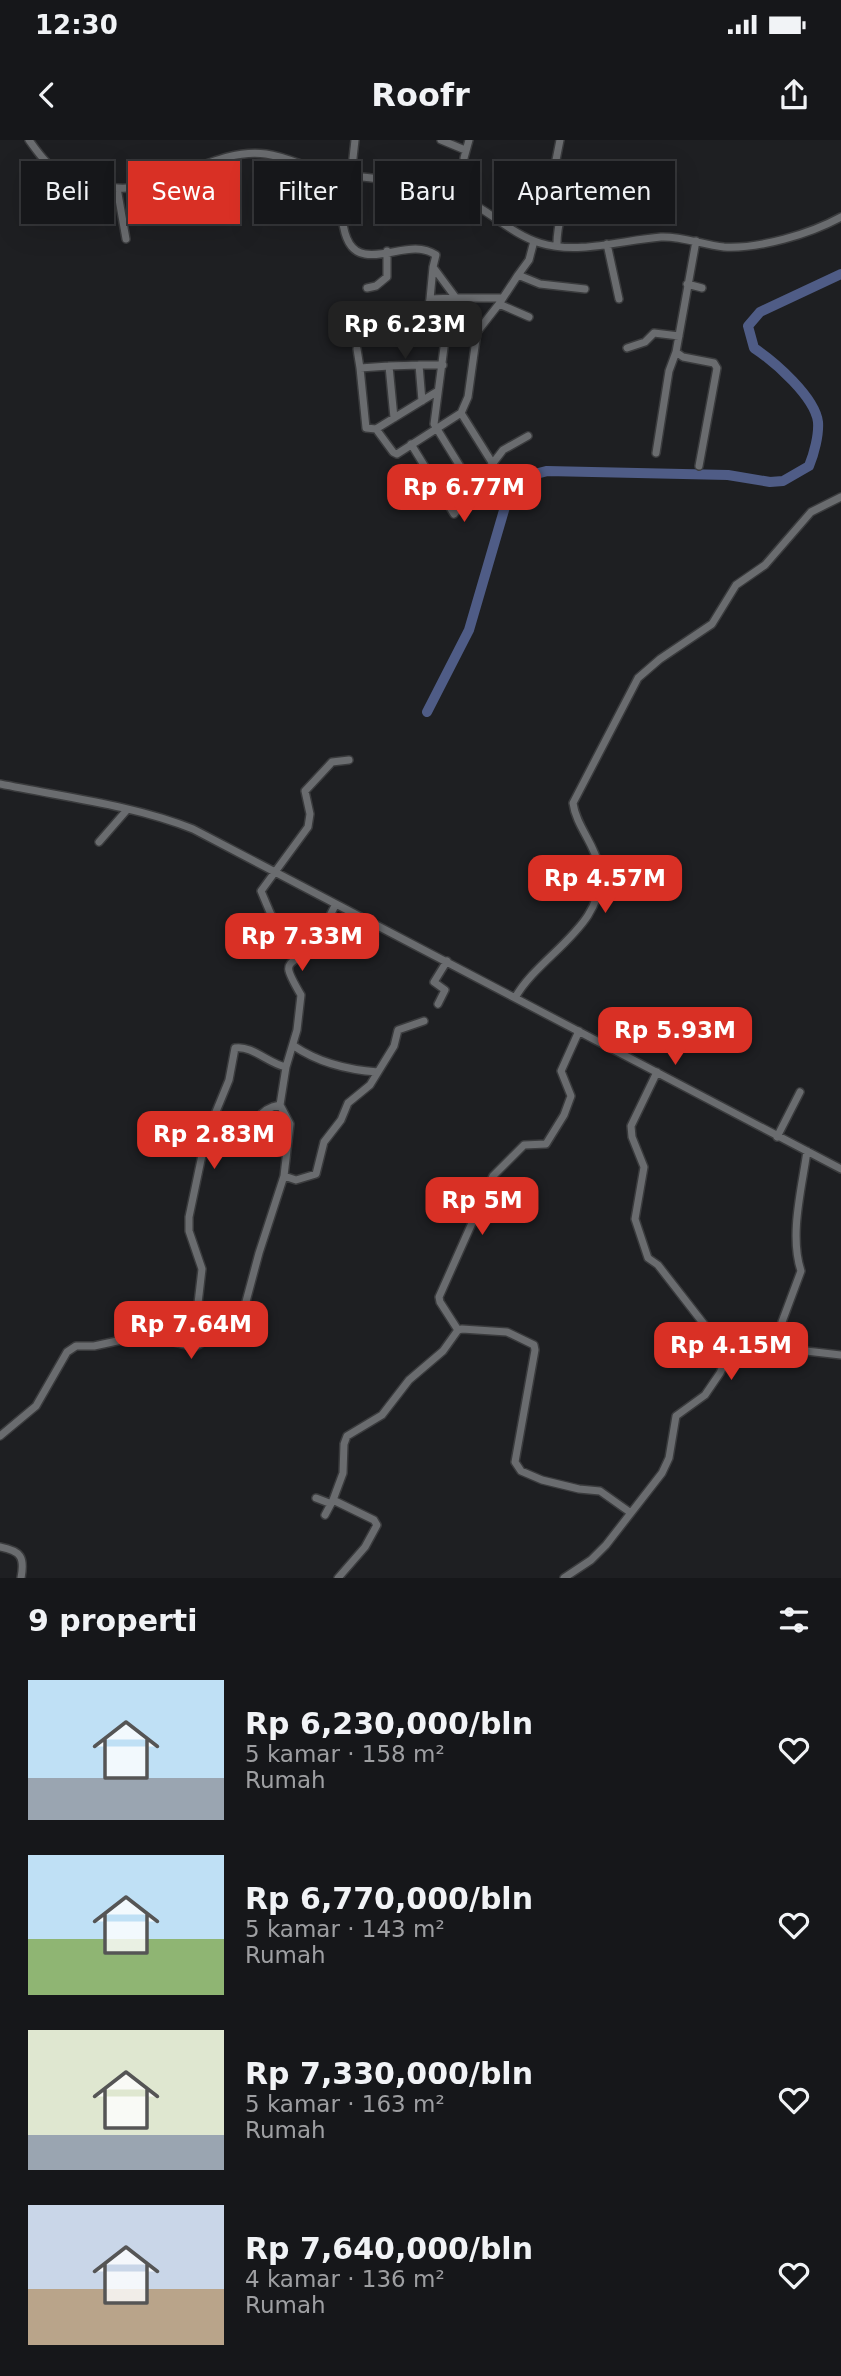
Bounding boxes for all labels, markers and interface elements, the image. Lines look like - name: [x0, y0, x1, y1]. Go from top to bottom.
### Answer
- text: 12:30: [35, 10, 118, 40]
- icon: back: [28, 76, 66, 114]
- text: Roofr: [371, 76, 470, 114]
- icon: share: [775, 76, 813, 114]
- chip: Beli: [21, 161, 114, 224]
- chip: Sewa: [128, 161, 240, 224]
- chip: Filter: [254, 161, 361, 224]
- chip: Baru: [375, 161, 480, 224]
- chip: Apartemen: [494, 161, 675, 224]
- pin: Rp 6.23M: [333, 302, 477, 361]
- text: Rp 6.23M: [344, 311, 466, 337]
- pin: Rp 6.77M: [392, 464, 536, 524]
- text: Rp 6.77M: [403, 474, 525, 500]
- pin: Rp 4.57M: [533, 856, 677, 915]
- text: Rp 4.57M: [544, 865, 666, 891]
- pin: Rp 7.33M: [230, 914, 374, 973]
- text: Rp 7.33M: [241, 923, 363, 949]
- pin: Rp 5.93M: [603, 1007, 747, 1067]
- text: Rp 5.93M: [614, 1017, 736, 1043]
- pin: Rp 2.83M: [142, 1112, 286, 1171]
- text: Rp 2.83M: [153, 1121, 275, 1147]
- pin: Rp 5M: [433, 1178, 531, 1237]
- text: Rp 5M: [441, 1187, 523, 1213]
- pin: Rp 7.64M: [119, 1302, 263, 1361]
- text: Rp 7.64M: [130, 1311, 252, 1337]
- pin: Rp 4.15M: [659, 1322, 803, 1382]
- text: Rp 4.15M: [670, 1332, 792, 1358]
- icon: filters: [775, 1601, 813, 1639]
- text: 9 properti: [28, 1603, 197, 1638]
- text: Rp 6,230,000/bln: [245, 1706, 533, 1741]
- icon: home: [84, 1708, 168, 1792]
- icon: heart: [775, 1731, 813, 1769]
- text: 5 kamar · 158 m²: [245, 1741, 445, 1767]
- text: Rumah: [245, 1767, 326, 1793]
- text: Rp 6,770,000/bln: [245, 1881, 533, 1916]
- icon: home: [84, 1883, 168, 1967]
- icon: heart: [775, 1906, 813, 1944]
- text: 5 kamar · 143 m²: [245, 1916, 445, 1942]
- text: Rumah: [245, 1942, 326, 1968]
- text: Rp 7,330,000/bln: [245, 2056, 533, 2091]
- icon: home: [84, 2058, 168, 2142]
- icon: heart: [775, 2081, 813, 2119]
- text: 5 kamar · 163 m²: [245, 2091, 445, 2117]
- text: Rumah: [245, 2117, 326, 2143]
- text: Rp 7,640,000/bln: [245, 2231, 533, 2266]
- icon: home: [84, 2233, 168, 2317]
- icon: heart: [775, 2256, 813, 2294]
- text: 4 kamar · 136 m²: [245, 2266, 445, 2292]
- text: Rumah: [245, 2292, 326, 2318]

